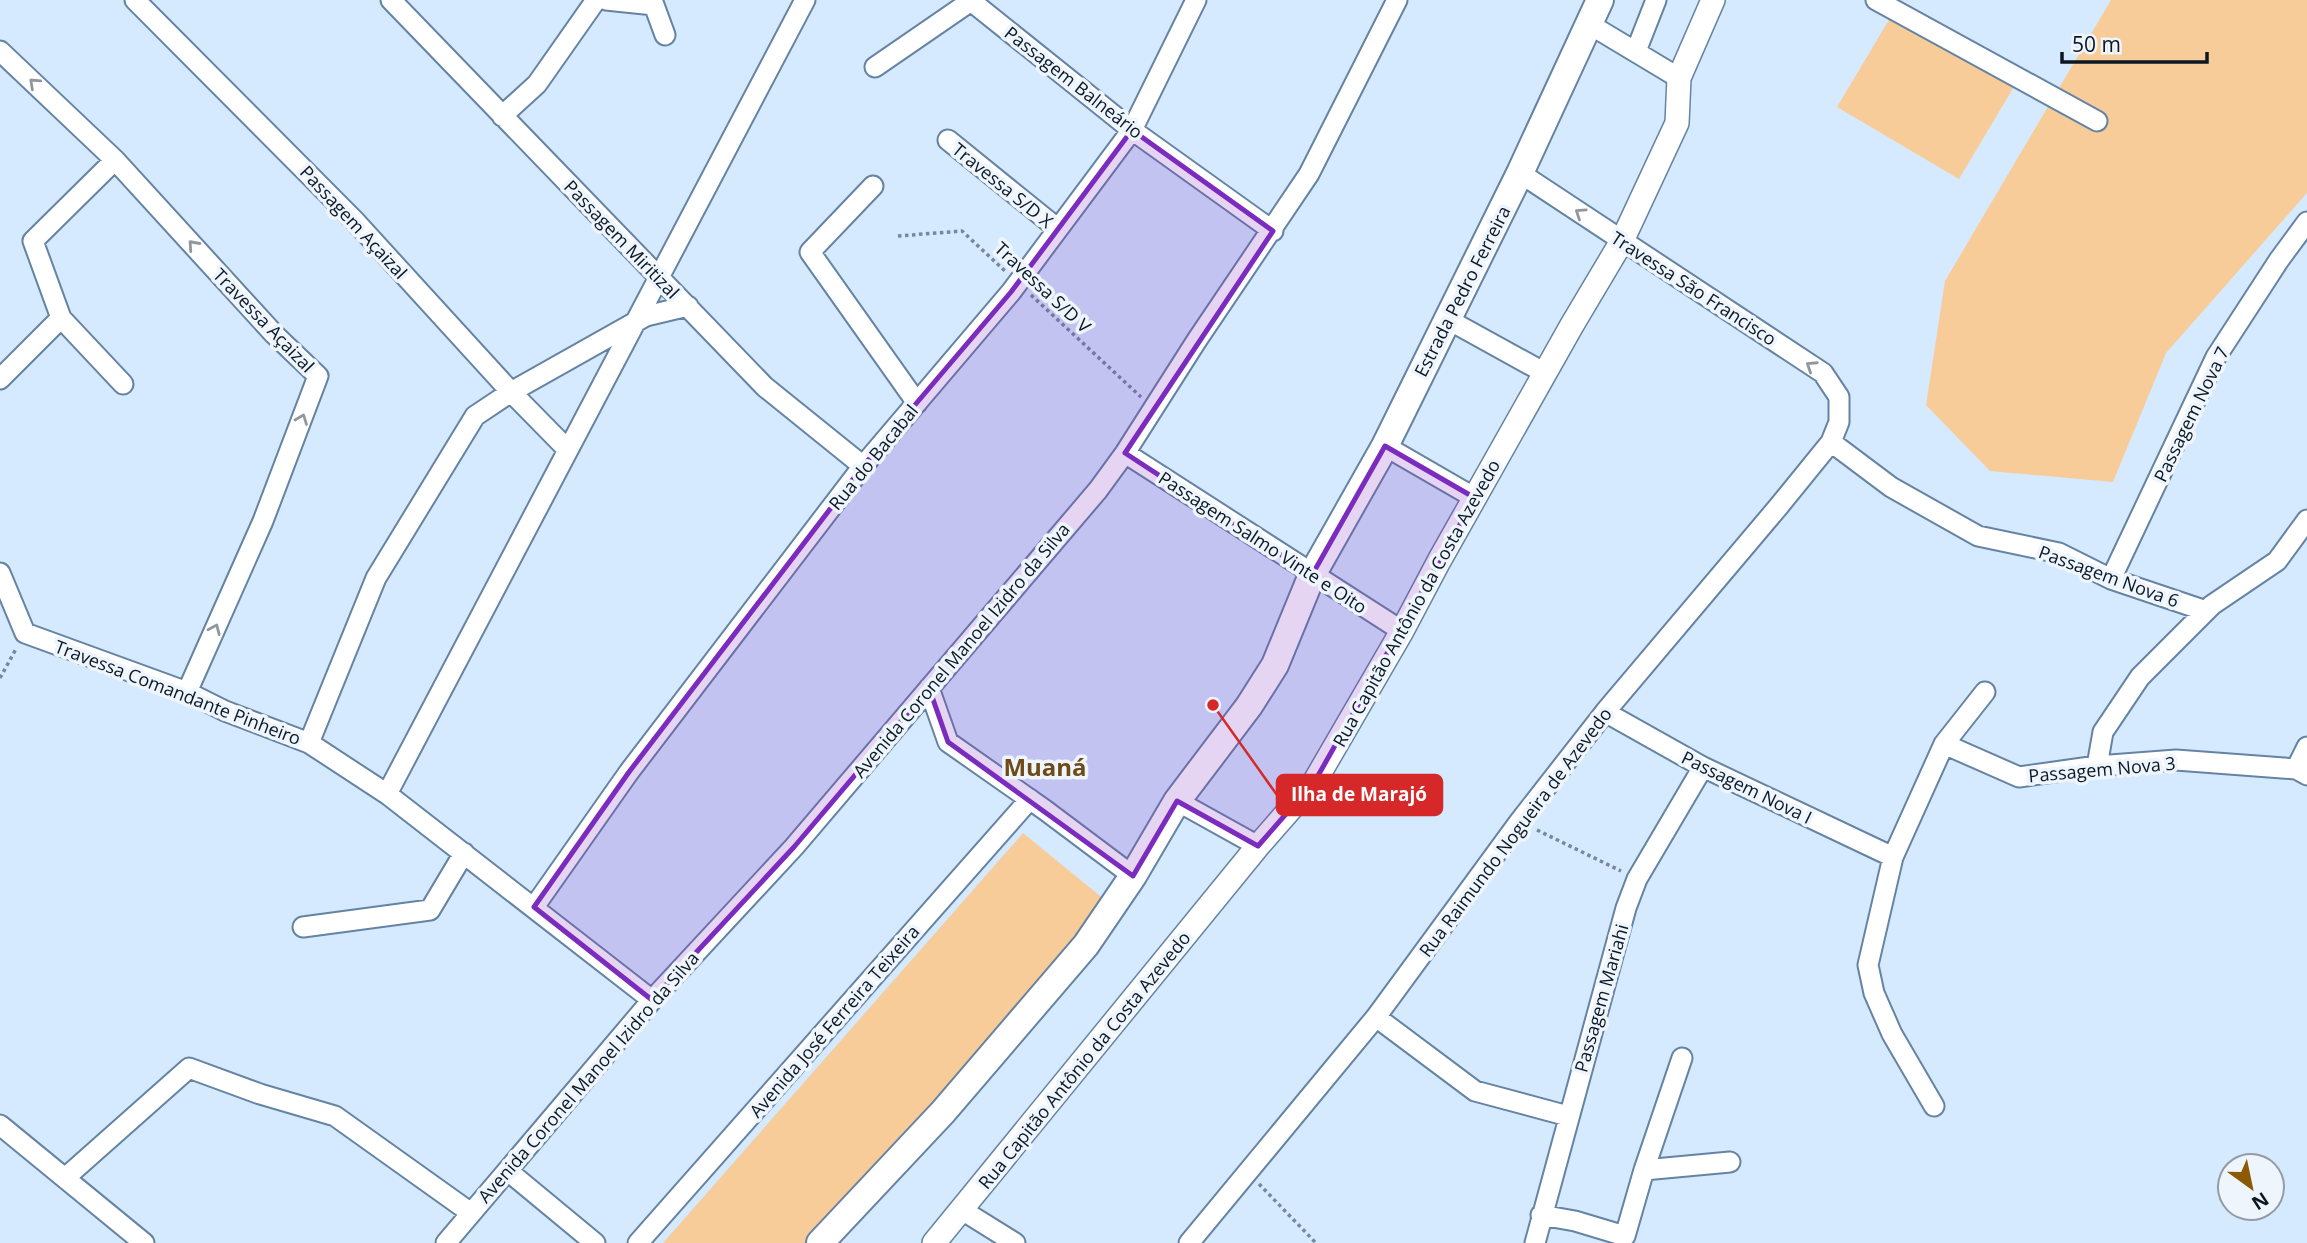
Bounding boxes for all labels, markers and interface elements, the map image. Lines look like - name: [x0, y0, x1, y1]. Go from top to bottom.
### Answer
- street label: Passagem Balneário: [1000, 20, 1148, 144]
- scale bar: [2062, 21, 2207, 65]
- text: 50 m: [2072, 30, 2121, 58]
- one-way arrow: [29, 79, 42, 92]
- street label: Travessa S/D X: [948, 137, 1059, 233]
- street label: Passagem Açaizal: [295, 160, 413, 284]
- street label: Passagem Miritizal: [559, 175, 685, 303]
- street label: Estrada Pedro Ferreira: [1408, 201, 1516, 381]
- one-way arrow: [1575, 209, 1588, 221]
- street label: Travessa São Francisco: [1607, 226, 1781, 350]
- street label: Travessa S/D V: [990, 236, 1096, 338]
- one-way arrow: [189, 241, 201, 254]
- street label: Travessa Açaizal: [208, 263, 320, 377]
- street label: Passagem Nova 7: [2148, 342, 2234, 486]
- one-way arrow: [1805, 361, 1818, 374]
- street label: Rua do Bacabal: [823, 399, 923, 515]
- one-way arrow: [293, 414, 307, 426]
- street label: Rua Capitão Antônio da Costa Azevedo: [1327, 455, 1505, 751]
- street label: Passagem Salmo Vinte e Oito: [1154, 466, 1372, 618]
- street label: Avenida Coronel Manoel Izidro da Silva: [847, 518, 1075, 782]
- street label: Passagem Nova 6: [2036, 539, 2182, 613]
- one-way arrow: [207, 624, 221, 636]
- street label: Travessa Comandante Pinheiro: [52, 634, 304, 750]
- street label: Rua Raimundo Nogueira de Azevedo: [1413, 702, 1617, 962]
- street label: Passagem Nova I: [1678, 745, 1816, 829]
- district label: Muaná: [1003, 750, 1087, 783]
- street label: Passagem Nova 3: [2027, 751, 2177, 787]
- callout: Ilha de Marajó: [1277, 775, 1442, 815]
- text: Ilha de Marajó: [1291, 781, 1427, 807]
- street label: Avenida José Ferreira Teixeira: [744, 920, 924, 1122]
- street label: Passagem Mariahi: [1568, 921, 1634, 1075]
- street label: Rua Capitão Antônio da Costa Azevedo: [972, 926, 1196, 1194]
- street label: Avenida Coronel Manoel Izidro da Silva: [472, 946, 704, 1208]
- north arrow: [2216, 1152, 2286, 1222]
- text: N: [2247, 1186, 2274, 1216]

